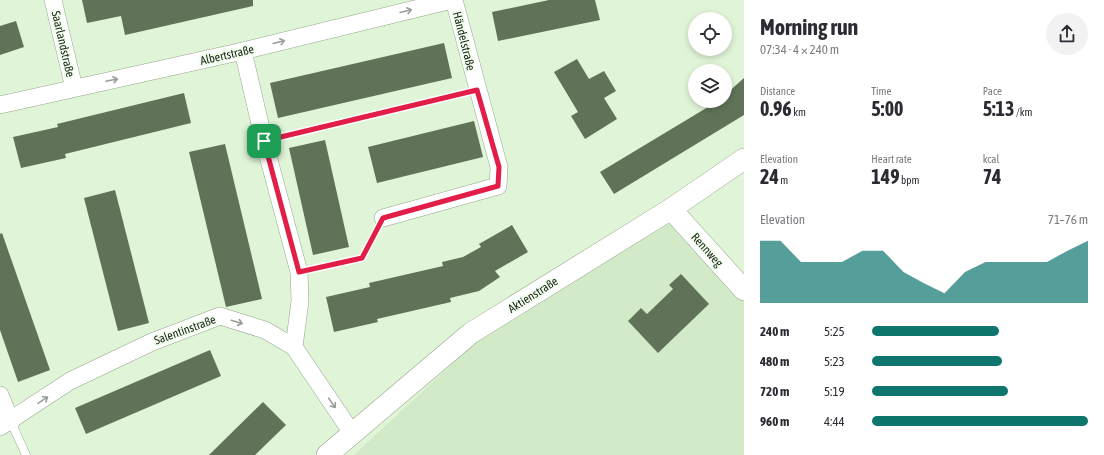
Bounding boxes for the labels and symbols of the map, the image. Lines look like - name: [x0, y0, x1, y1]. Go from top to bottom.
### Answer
- one-way arrow: [399, 7, 412, 15]
- street label: Saarlandstraße: [49, 9, 77, 79]
- street label: Händelstraße: [450, 10, 478, 72]
- one-way arrow: [273, 38, 286, 46]
- street label: Albertstraße: [199, 42, 255, 68]
- one-way arrow: [105, 76, 118, 84]
- pin: [247, 124, 281, 158]
- street label: Rennweg: [688, 230, 726, 270]
- street label: Aktienstraße: [505, 274, 561, 316]
- street label: Salentinstraße: [152, 312, 218, 348]
- one-way arrow: [231, 319, 244, 326]
- one-way arrow: [37, 396, 48, 404]
- one-way arrow: [328, 397, 336, 408]

